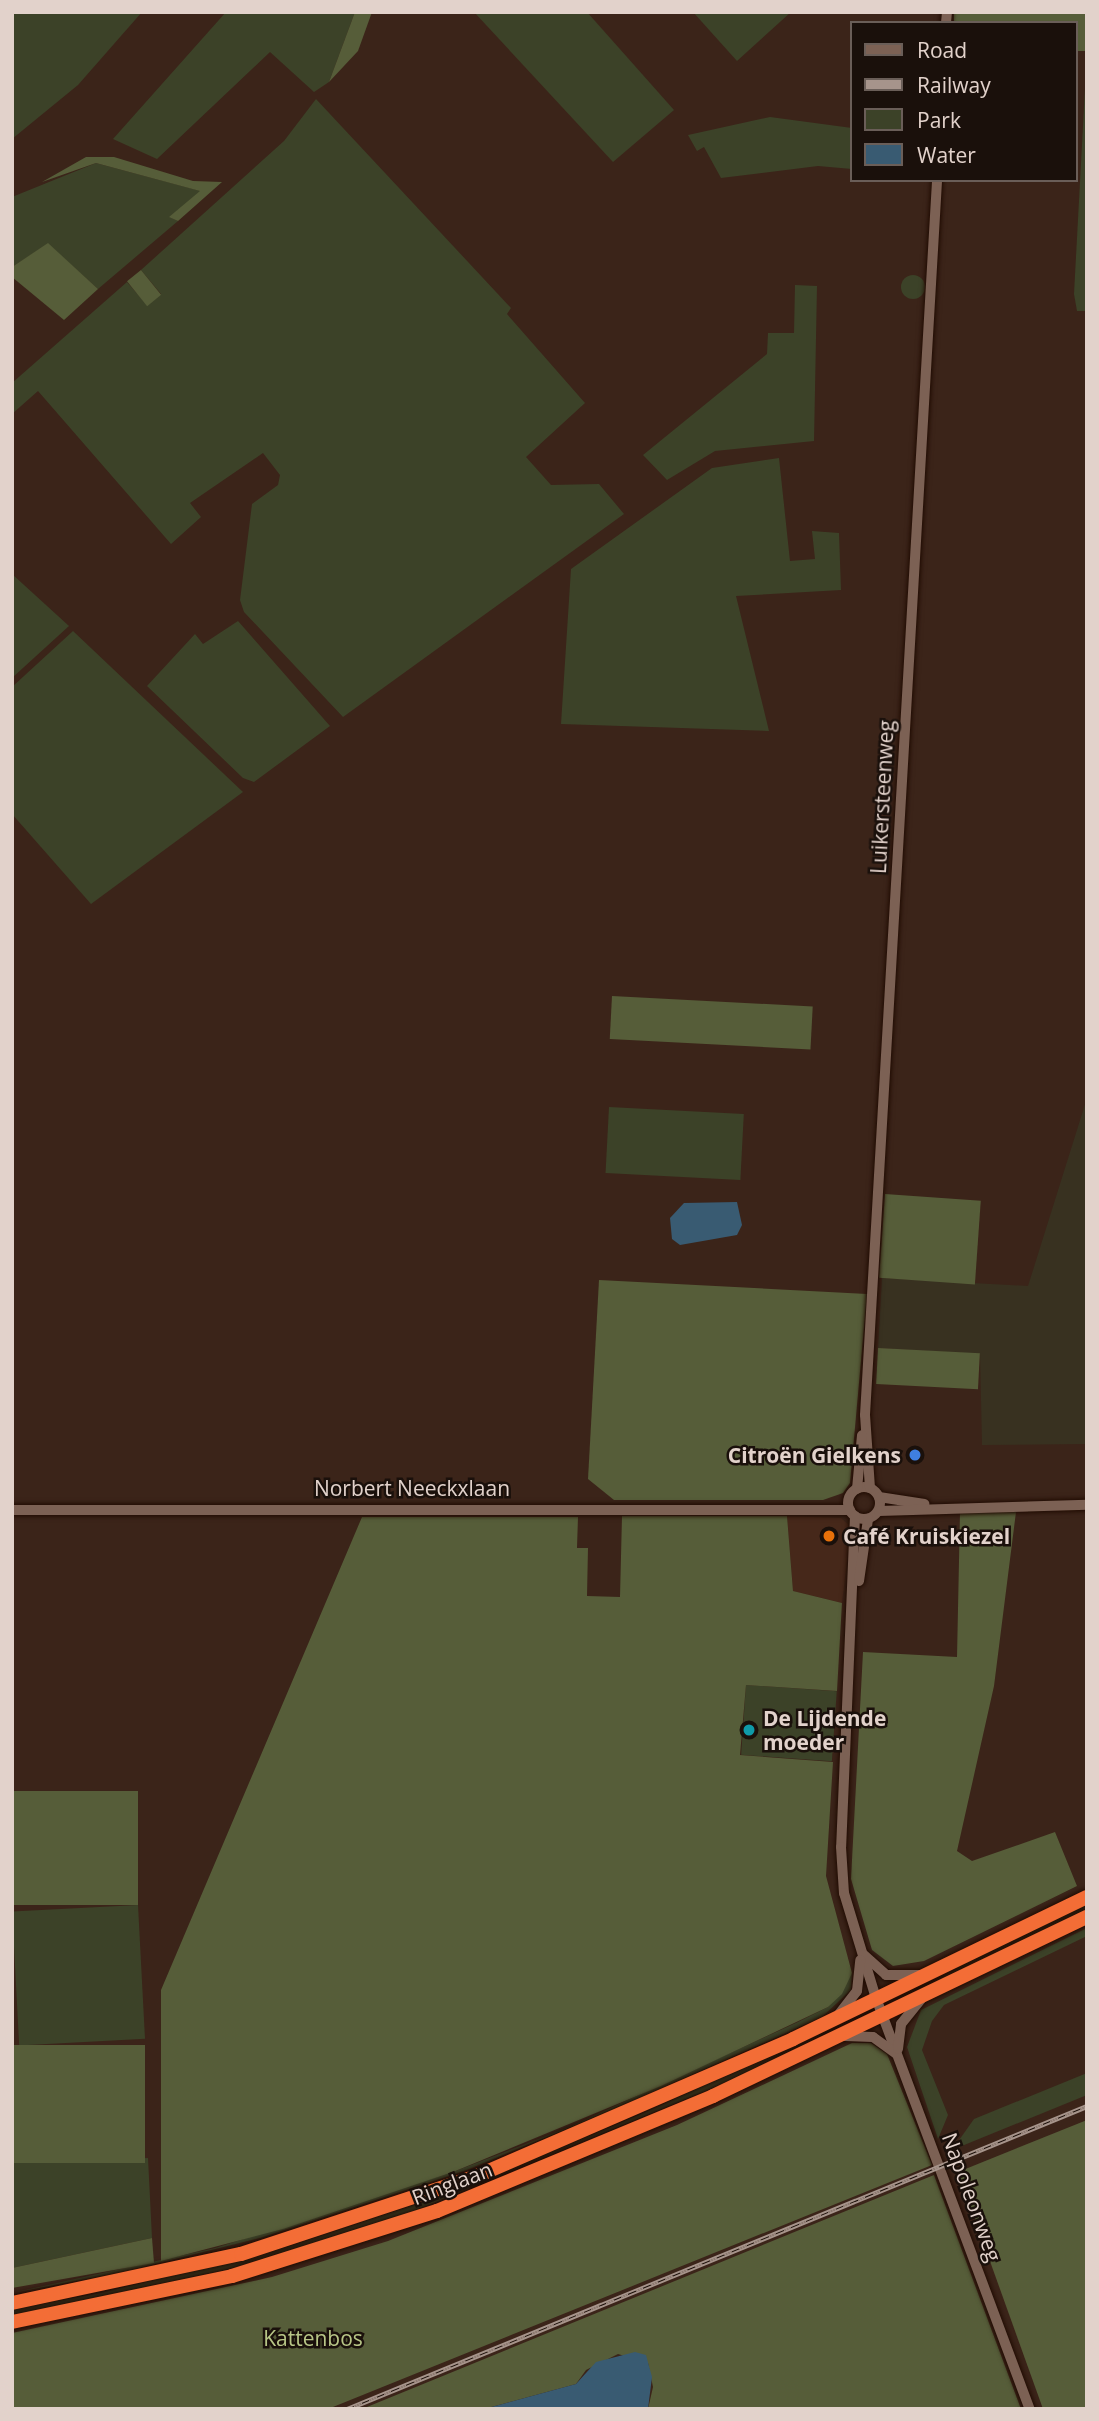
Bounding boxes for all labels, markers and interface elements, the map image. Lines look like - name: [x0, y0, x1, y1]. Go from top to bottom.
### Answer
- legend: [850, 21, 1078, 182]
- text: Road: [917, 36, 967, 64]
- text: Railway: [917, 71, 991, 99]
- text: Park: [917, 106, 961, 134]
- text: Water: [917, 141, 976, 169]
- street label: Luikersteenweg: [865, 719, 899, 875]
- place label: Citroën Gielkens: [728, 1442, 901, 1468]
- marker: Citroën Gielkens: [907, 1447, 923, 1463]
- street label: Norbert Neeckxlaan: [314, 1475, 510, 1501]
- place label: Café Kruiskiezel: [843, 1523, 1010, 1549]
- marker: Café Kruiskiezel: [821, 1528, 837, 1544]
- place label: De Lijdende moeder: [763, 1705, 886, 1755]
- marker: De Lijdende moeder: [741, 1722, 757, 1738]
- street label: Napoleonweg: [937, 2129, 1007, 2265]
- street label: Ringlaan: [408, 2156, 496, 2210]
- park label: Kattenbos: [263, 2325, 363, 2351]

